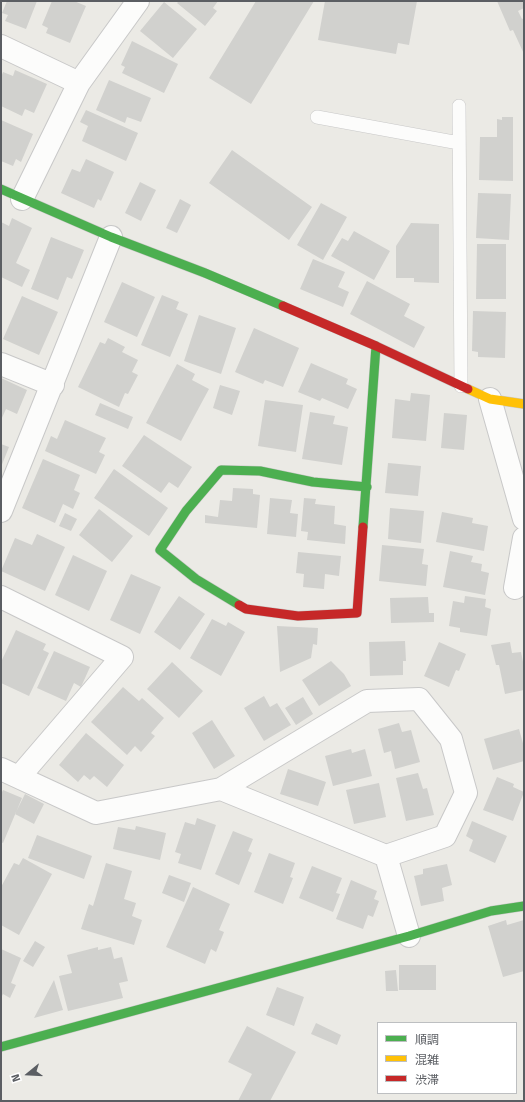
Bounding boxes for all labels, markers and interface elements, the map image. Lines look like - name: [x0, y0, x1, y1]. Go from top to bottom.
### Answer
- legend: [377, 1022, 517, 1094]
- text: 順調: [415, 1033, 439, 1047]
- text: 混雑: [415, 1053, 439, 1067]
- north arrow: [8, 1054, 48, 1094]
- text: N: [9, 1072, 23, 1083]
- text: 渋滞: [415, 1073, 439, 1087]

